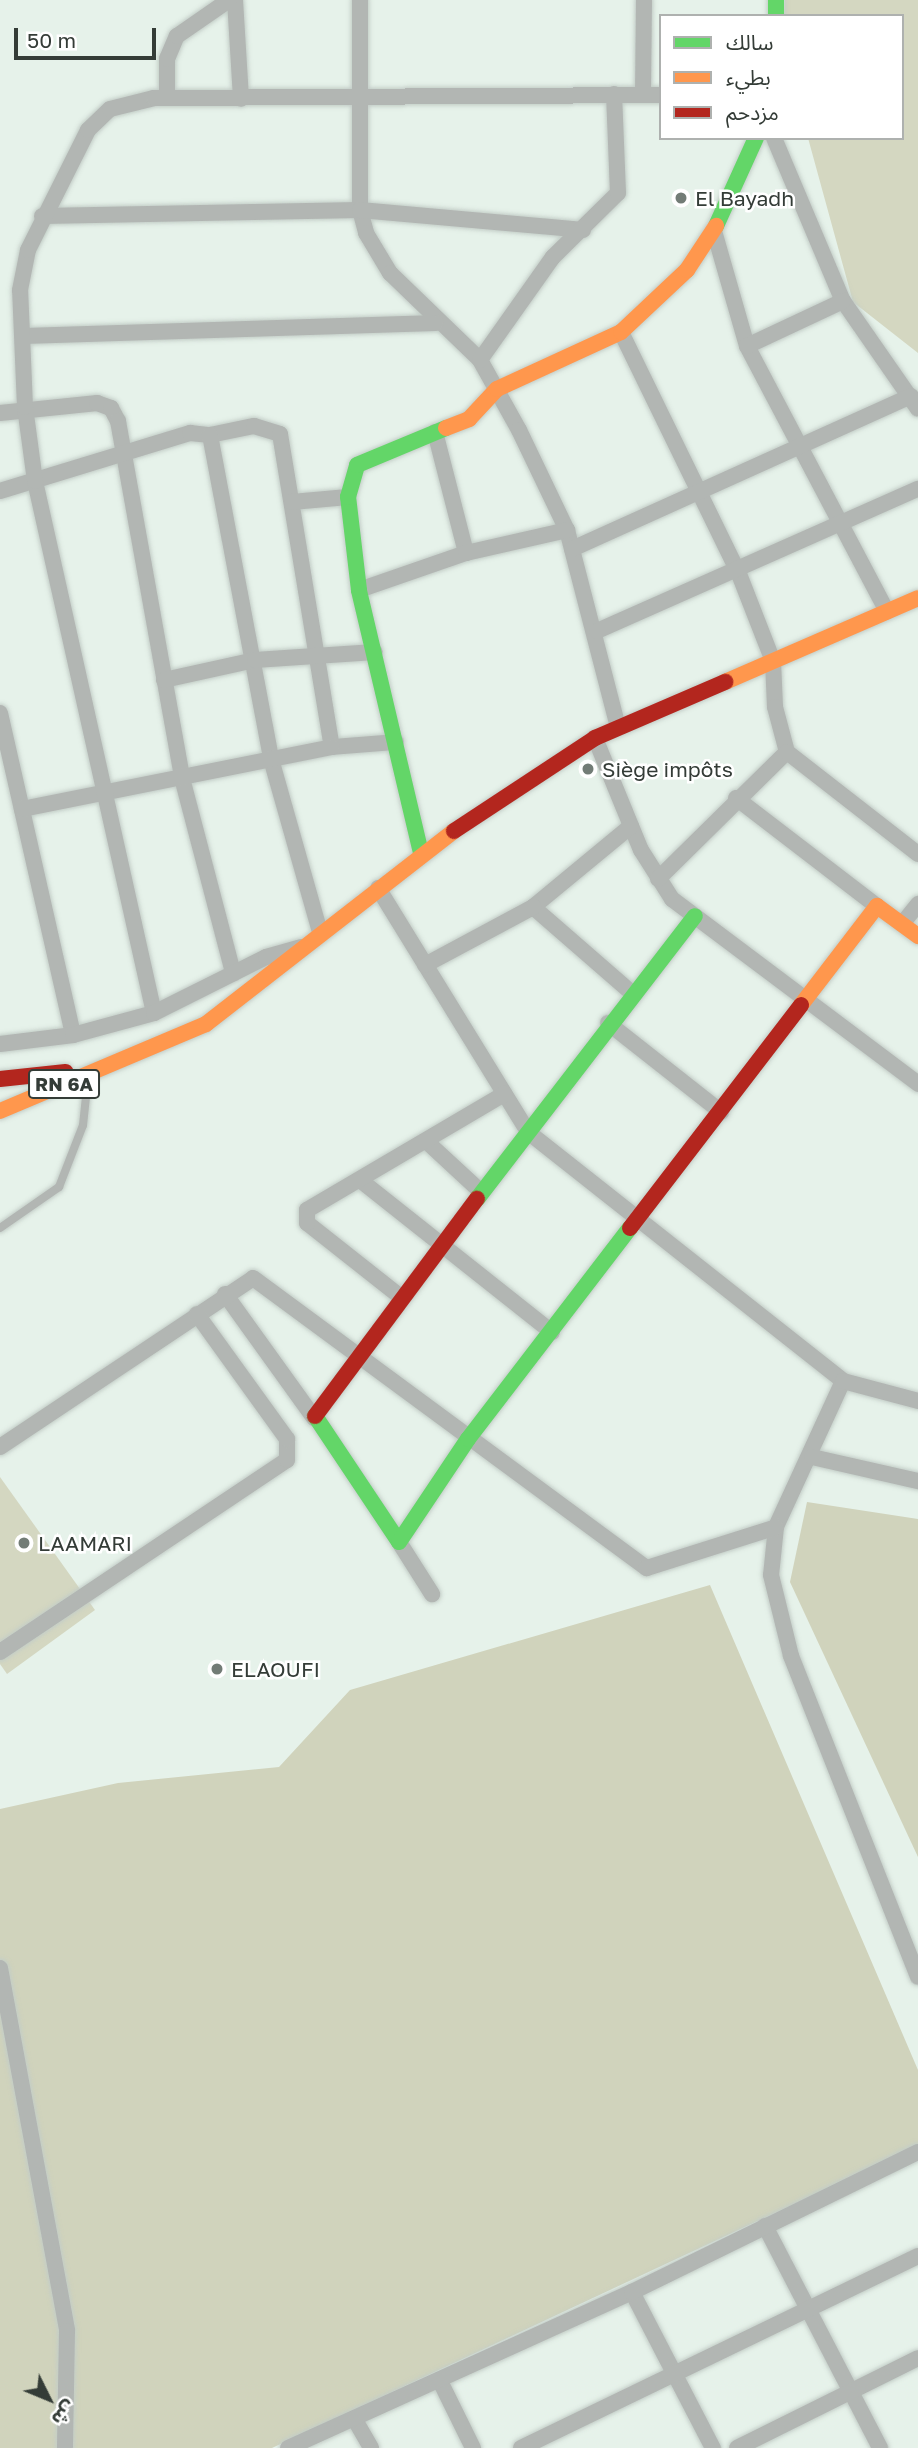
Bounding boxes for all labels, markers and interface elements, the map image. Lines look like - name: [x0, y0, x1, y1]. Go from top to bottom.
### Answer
- scale bar: [18, 14, 159, 58]
- legend: [659, 14, 904, 140]
- text: 50 m: [27, 27, 76, 53]
- text: سالك: [726, 29, 773, 55]
- text: بطيء: [726, 64, 771, 90]
- text: مزدحم: [726, 99, 779, 125]
- place label: El Bayadh: [695, 185, 794, 211]
- marker: El Bayadh: [673, 190, 689, 206]
- place label: Siège impôts: [602, 756, 733, 782]
- marker: Siège impôts: [580, 761, 596, 777]
- road number: RN 6A: [27, 1068, 101, 1100]
- place label: LAAMARI: [38, 1530, 132, 1556]
- marker: LAAMARI: [16, 1535, 32, 1551]
- place label: ELAOUFI: [231, 1656, 320, 1682]
- marker: ELAOUFI: [209, 1661, 225, 1677]
- north arrow: [14, 2364, 84, 2434]
- text: ش: [47, 2396, 82, 2431]

